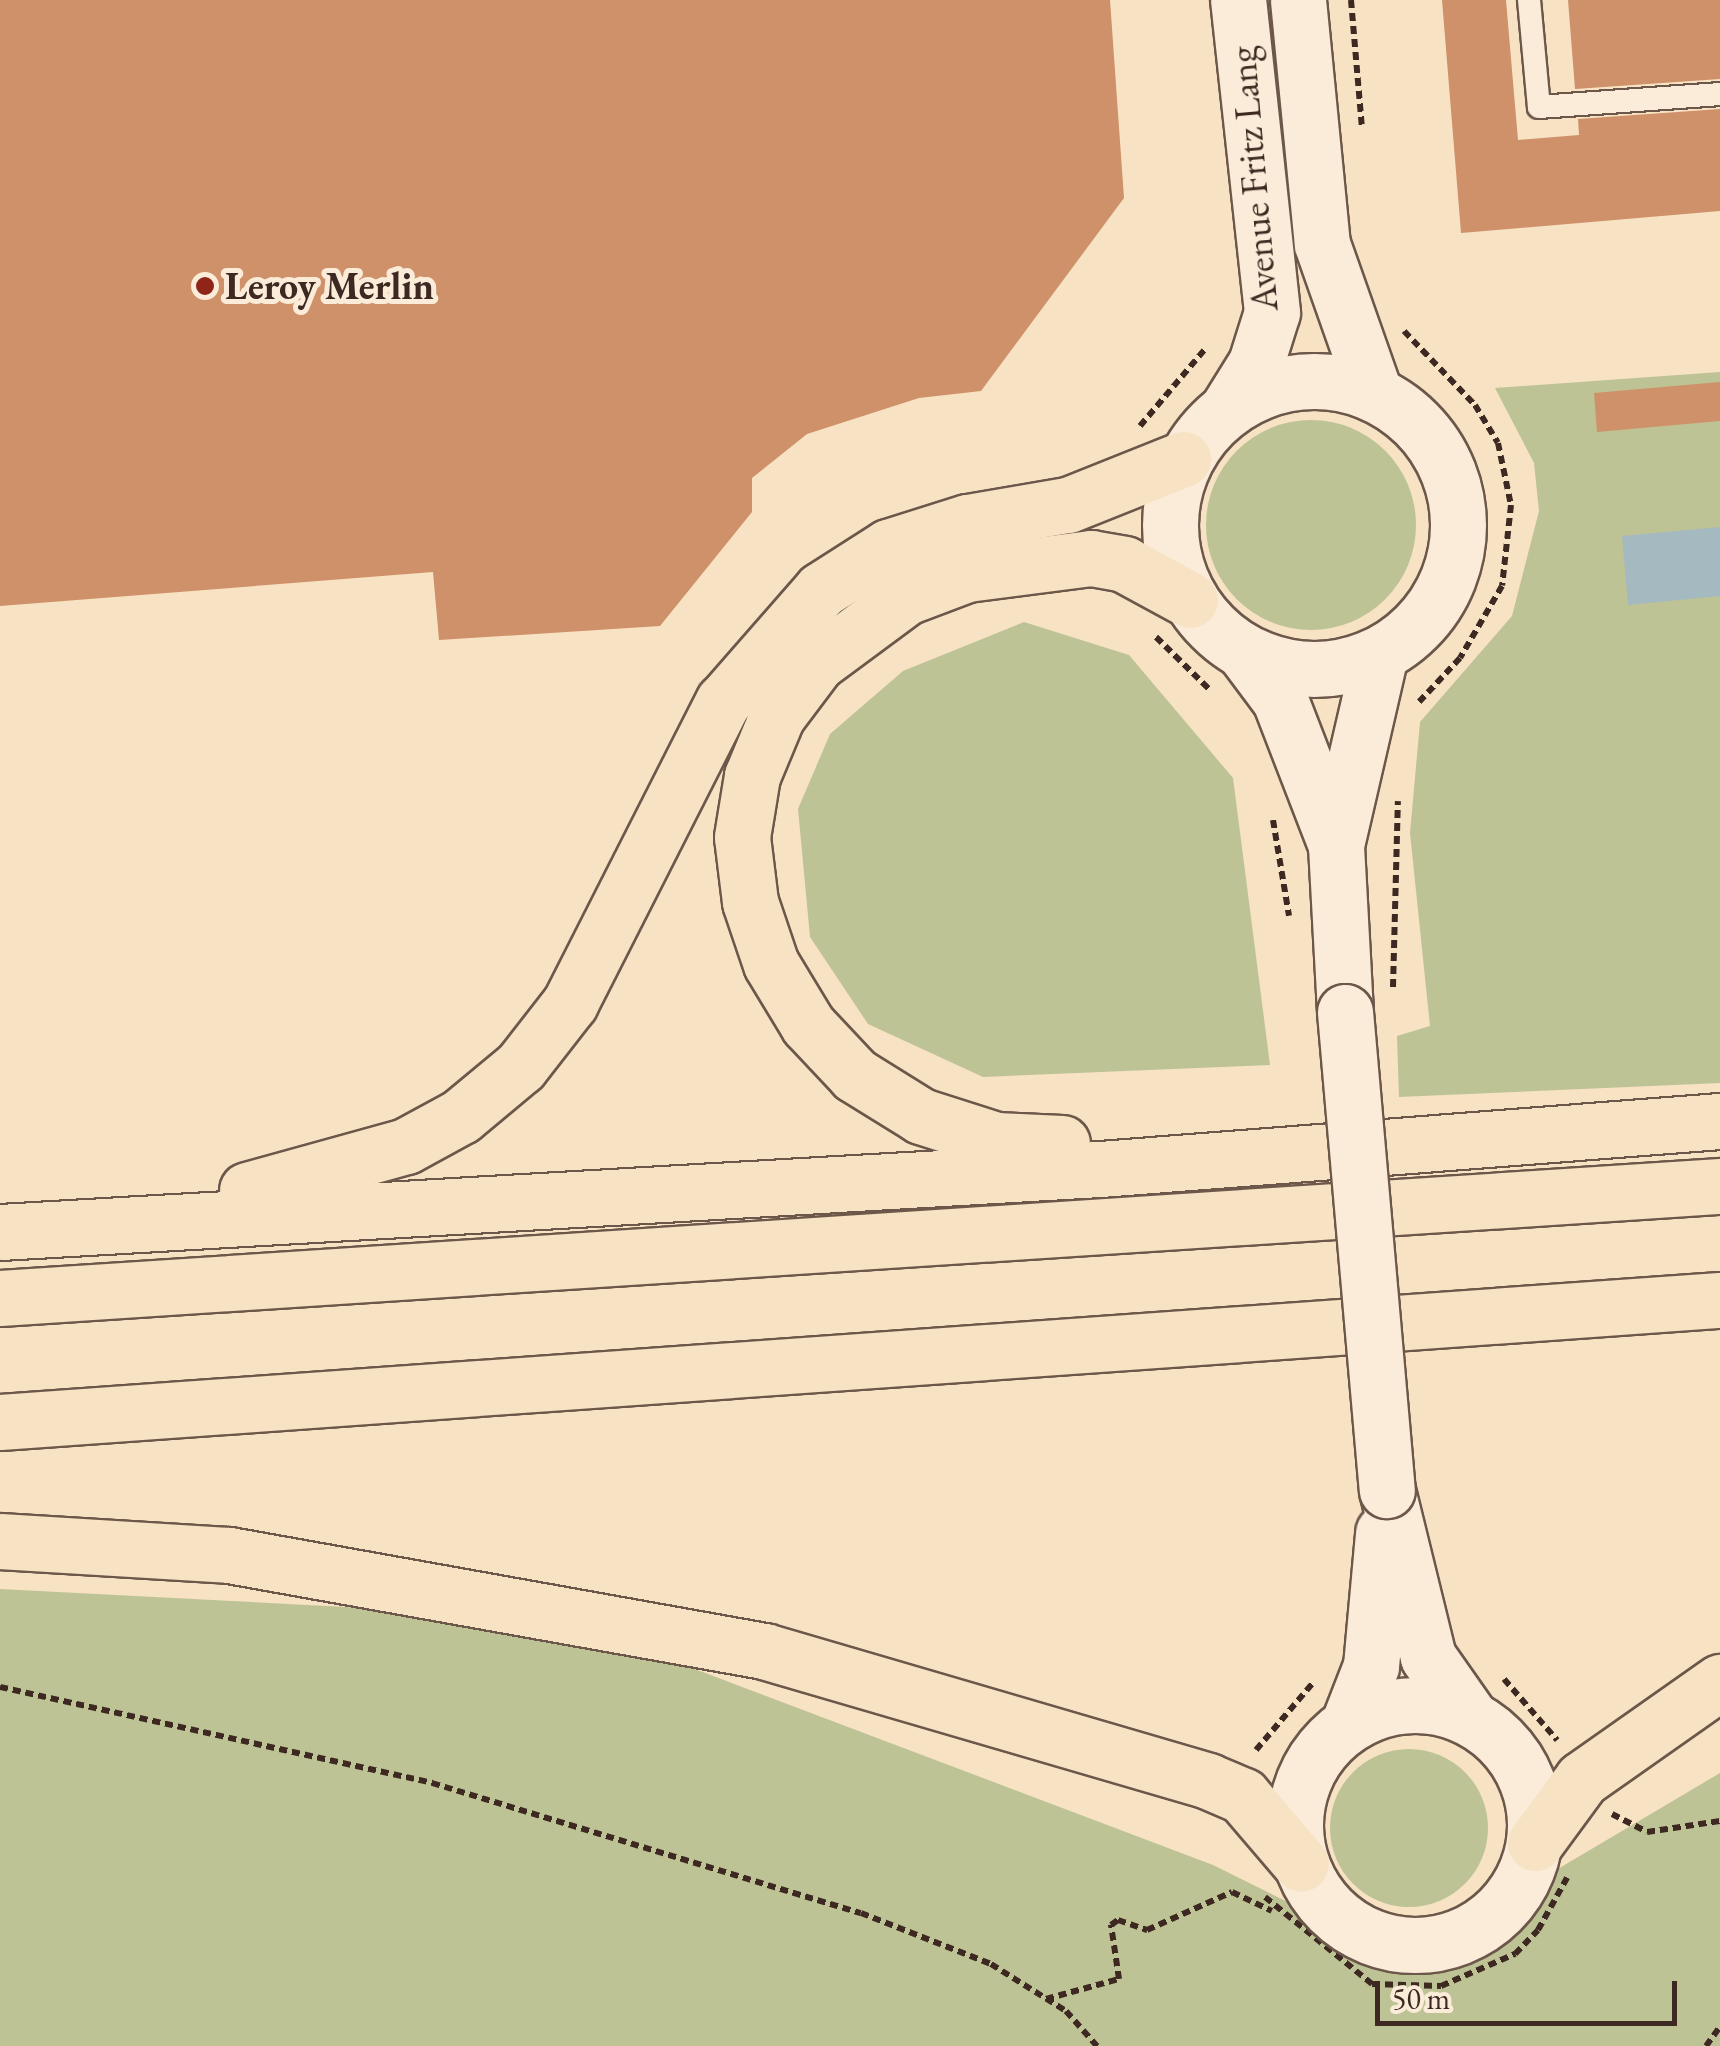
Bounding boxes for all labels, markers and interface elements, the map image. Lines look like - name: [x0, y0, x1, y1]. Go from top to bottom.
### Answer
- street label: Avenue Fritz Lang: [1219, 45, 1287, 313]
- place label: Leroy Merlin: [225, 263, 434, 309]
- marker: Leroy Merlin: [194, 275, 216, 297]
- scale bar: [1380, 1961, 1682, 2023]
- text: 50 m: [1392, 1979, 1450, 2018]

